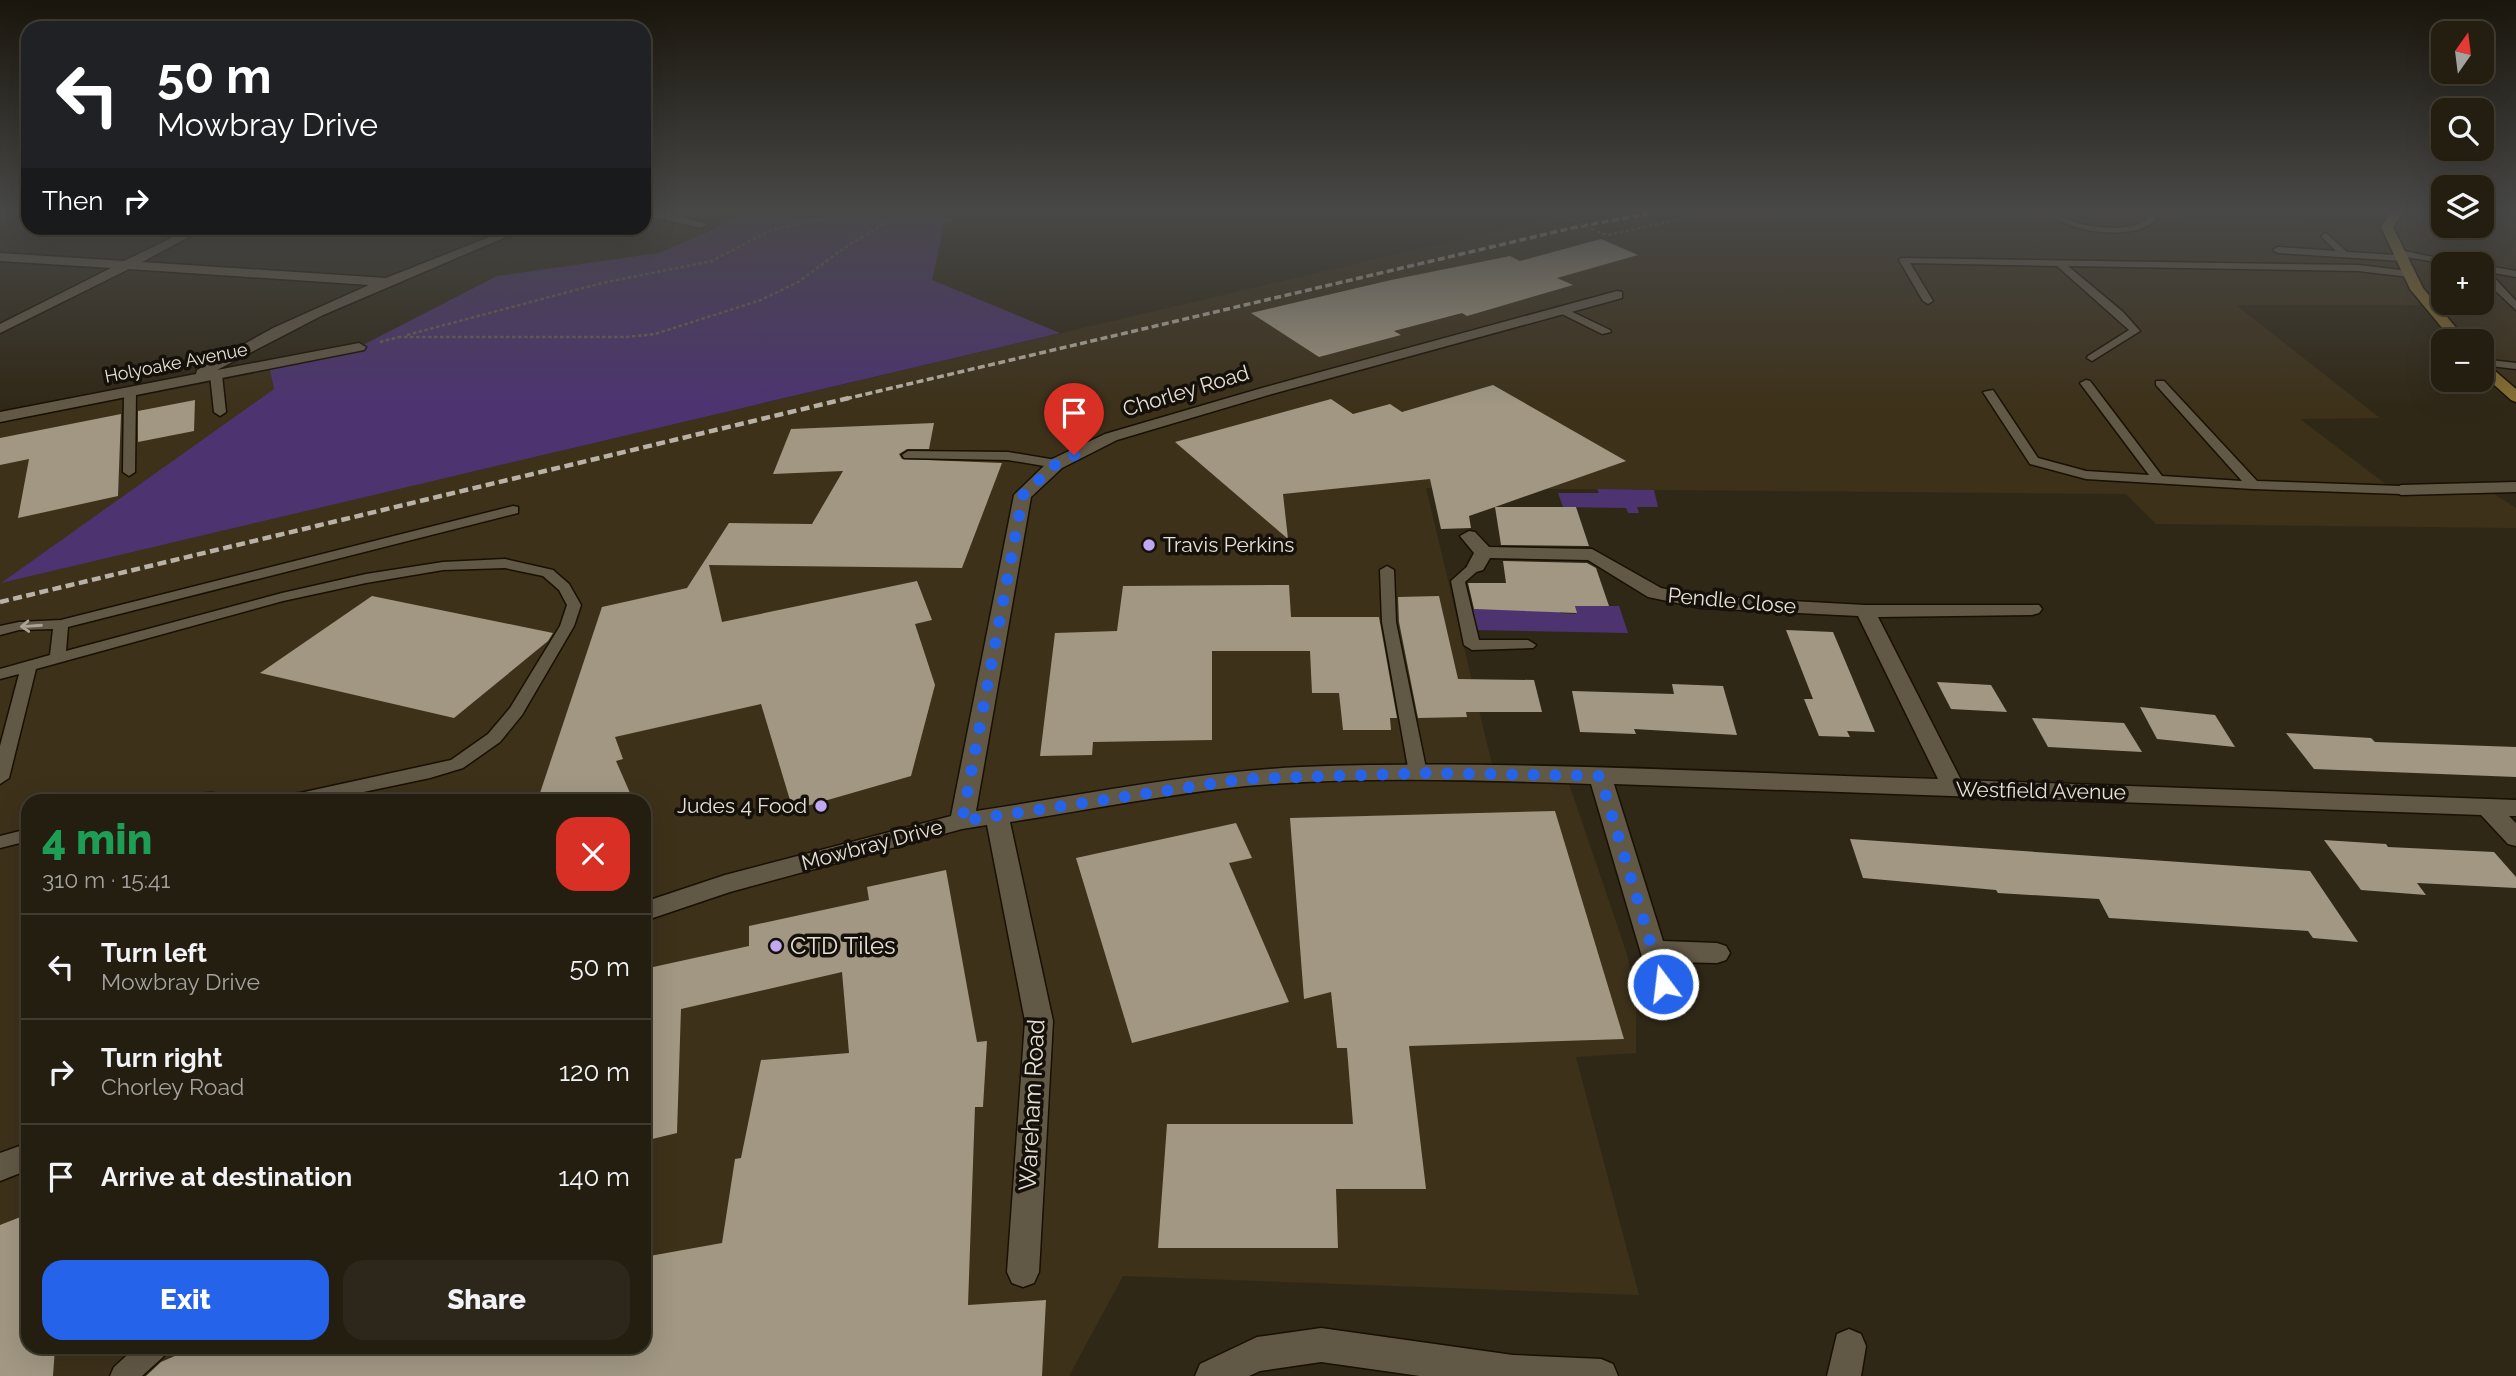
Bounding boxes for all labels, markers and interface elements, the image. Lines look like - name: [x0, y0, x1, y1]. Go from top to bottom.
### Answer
- north arrow: [2431, 21, 2494, 84]
- map controls: [2431, 21, 2494, 392]
- text: 50 m: [157, 47, 272, 104]
- icon: left: [42, 49, 133, 140]
- button: search: [2431, 98, 2494, 161]
- text: Mowbray Drive: [157, 106, 378, 143]
- button: layers: [2431, 175, 2494, 238]
- icon: right: [117, 182, 155, 220]
- text: Then: [42, 186, 103, 216]
- button: +: [2431, 252, 2494, 315]
- button: −: [2431, 329, 2494, 392]
- street label: Holyoake Avenue: [103, 338, 250, 387]
- street label: Chorley Road: [1120, 359, 1252, 422]
- pin: [1044, 383, 1104, 455]
- icon: arrive: [1055, 394, 1093, 432]
- place label: Travis Perkins: [1163, 532, 1294, 557]
- marker: Travis Perkins: [1141, 537, 1157, 553]
- street label: Pendle Close: [1667, 582, 1797, 619]
- one-way arrow: [20, 620, 42, 633]
- street label: Westfield Avenue: [1956, 777, 2126, 804]
- place label: Judes 4 Food: [677, 793, 807, 818]
- marker: Judes 4 Food: [813, 798, 829, 814]
- street label: Mowbray Drive: [799, 814, 945, 875]
- text: 4 min: [42, 815, 152, 864]
- button: close: [556, 817, 630, 891]
- text: 310 m · 15:41: [42, 866, 170, 893]
- place label: CTD Tiles: [790, 931, 896, 960]
- text: Turn left: [101, 938, 207, 968]
- marker: CTD Tiles: [768, 938, 784, 954]
- position arrow: [1626, 947, 1700, 1021]
- icon: left: [42, 948, 80, 986]
- text: 50 m: [569, 952, 630, 982]
- text: Mowbray Drive: [101, 968, 260, 995]
- street label: Wareham Road: [1013, 1018, 1050, 1192]
- text: Turn right: [101, 1043, 222, 1073]
- icon: right: [42, 1053, 80, 1091]
- text: 120 m: [559, 1057, 630, 1087]
- text: Chorley Road: [101, 1073, 244, 1100]
- icon: arrive: [42, 1158, 80, 1196]
- text: Arrive at destination: [101, 1162, 352, 1192]
- text: 140 m: [558, 1162, 630, 1192]
- button: Exit: [42, 1260, 329, 1340]
- button: Share: [343, 1260, 630, 1340]

